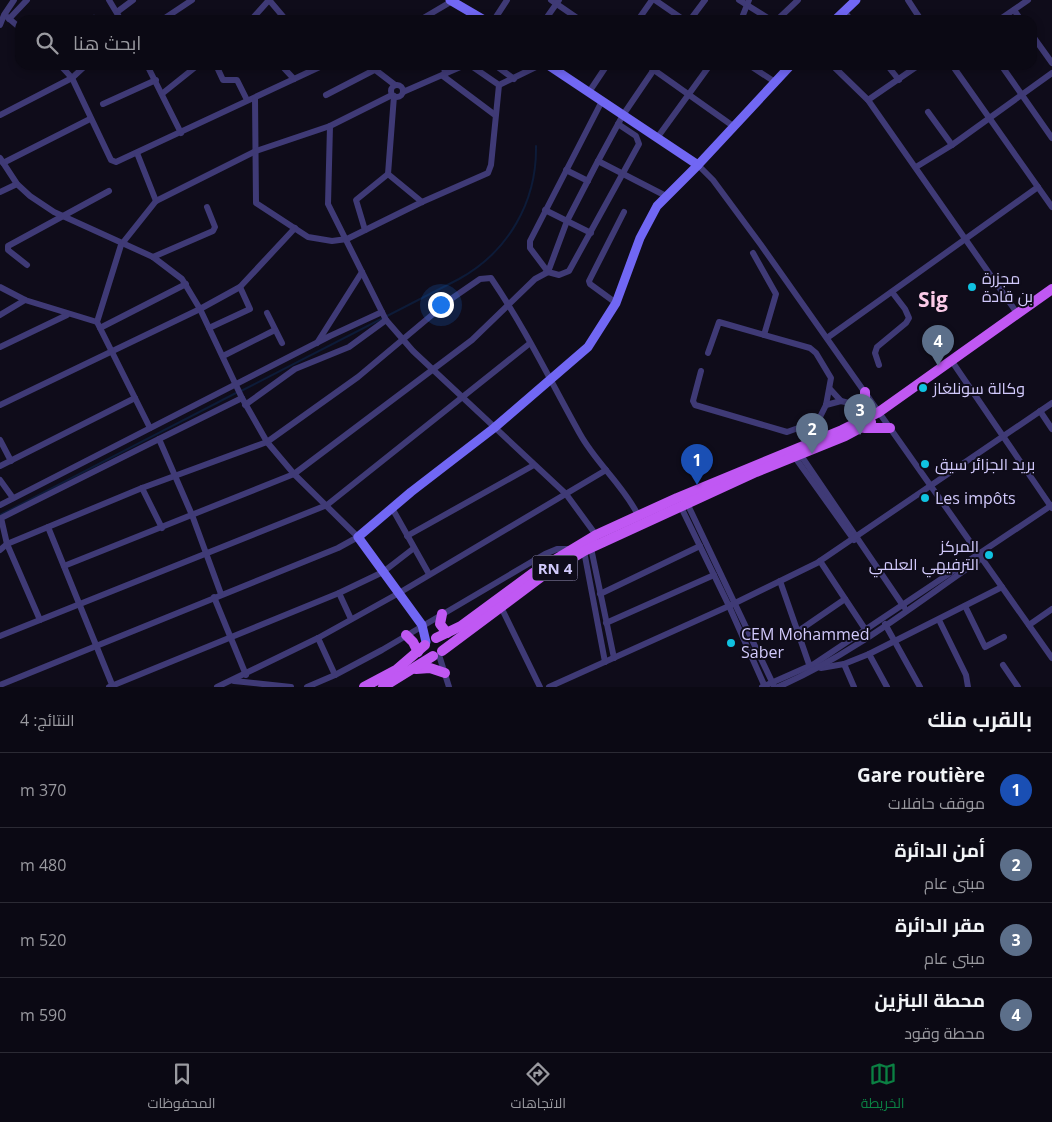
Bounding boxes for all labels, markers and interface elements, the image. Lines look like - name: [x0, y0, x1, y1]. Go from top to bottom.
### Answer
- search box: [15, 15, 1037, 70]
- icon: search: [33, 29, 61, 57]
- text: ابحث هنا: [73, 30, 141, 56]
- place label: مجزرة بن قادة: [982, 267, 1033, 307]
- marker: مجزرة بن قادة: [966, 281, 978, 293]
- district label: Sig: [918, 285, 948, 313]
- your location: [428, 292, 454, 318]
- pin: 4: [922, 325, 954, 366]
- place label: وكالة سونلغاز: [932, 377, 1025, 399]
- marker: وكالة سونلغاز: [917, 382, 929, 394]
- pin: 3: [844, 394, 876, 435]
- pin: 2: [796, 413, 828, 454]
- pin: 1: [681, 444, 713, 485]
- place label: بريد الجزائر سيق: [935, 453, 1035, 475]
- marker: بريد الجزائر سيق: [919, 458, 931, 470]
- place label: Les impôts: [935, 487, 1016, 509]
- marker: Les impôts: [919, 492, 931, 504]
- place label: المركز الترفيهي العلمي: [869, 535, 979, 578]
- marker: المركز الترفيهي العلمي: [983, 549, 995, 561]
- road number: RN 4: [532, 556, 578, 580]
- place label: CEM Mohammed Saber: [741, 623, 870, 663]
- marker: CEM Mohammed Saber: [725, 637, 737, 649]
- text: بالقرب منك: [927, 705, 1032, 733]
- text: النتائج: 4: [20, 709, 75, 731]
- text: Gare routière: [857, 762, 985, 788]
- text: 370 m: [20, 779, 66, 801]
- text: 1: [1011, 779, 1021, 801]
- text: موقف حافلات: [888, 792, 985, 814]
- text: أمن الدائرة: [895, 837, 985, 863]
- text: 480 m: [20, 854, 66, 876]
- text: 2: [1011, 854, 1021, 876]
- text: مبنى عام: [924, 872, 985, 894]
- text: مقر الدائرة: [895, 912, 985, 938]
- text: 520 m: [20, 929, 66, 951]
- text: 3: [1011, 929, 1021, 951]
- text: مبنى عام: [924, 947, 985, 969]
- text: محطة البنزين: [875, 987, 985, 1013]
- text: 590 m: [20, 1004, 66, 1026]
- text: 4: [1011, 1004, 1021, 1026]
- text: محطة وقود: [904, 1022, 985, 1044]
- tab: المحفوظات: [147, 1060, 216, 1116]
- tab: الاتجاهات: [511, 1060, 566, 1116]
- tab: الخريطة: [861, 1060, 905, 1116]

